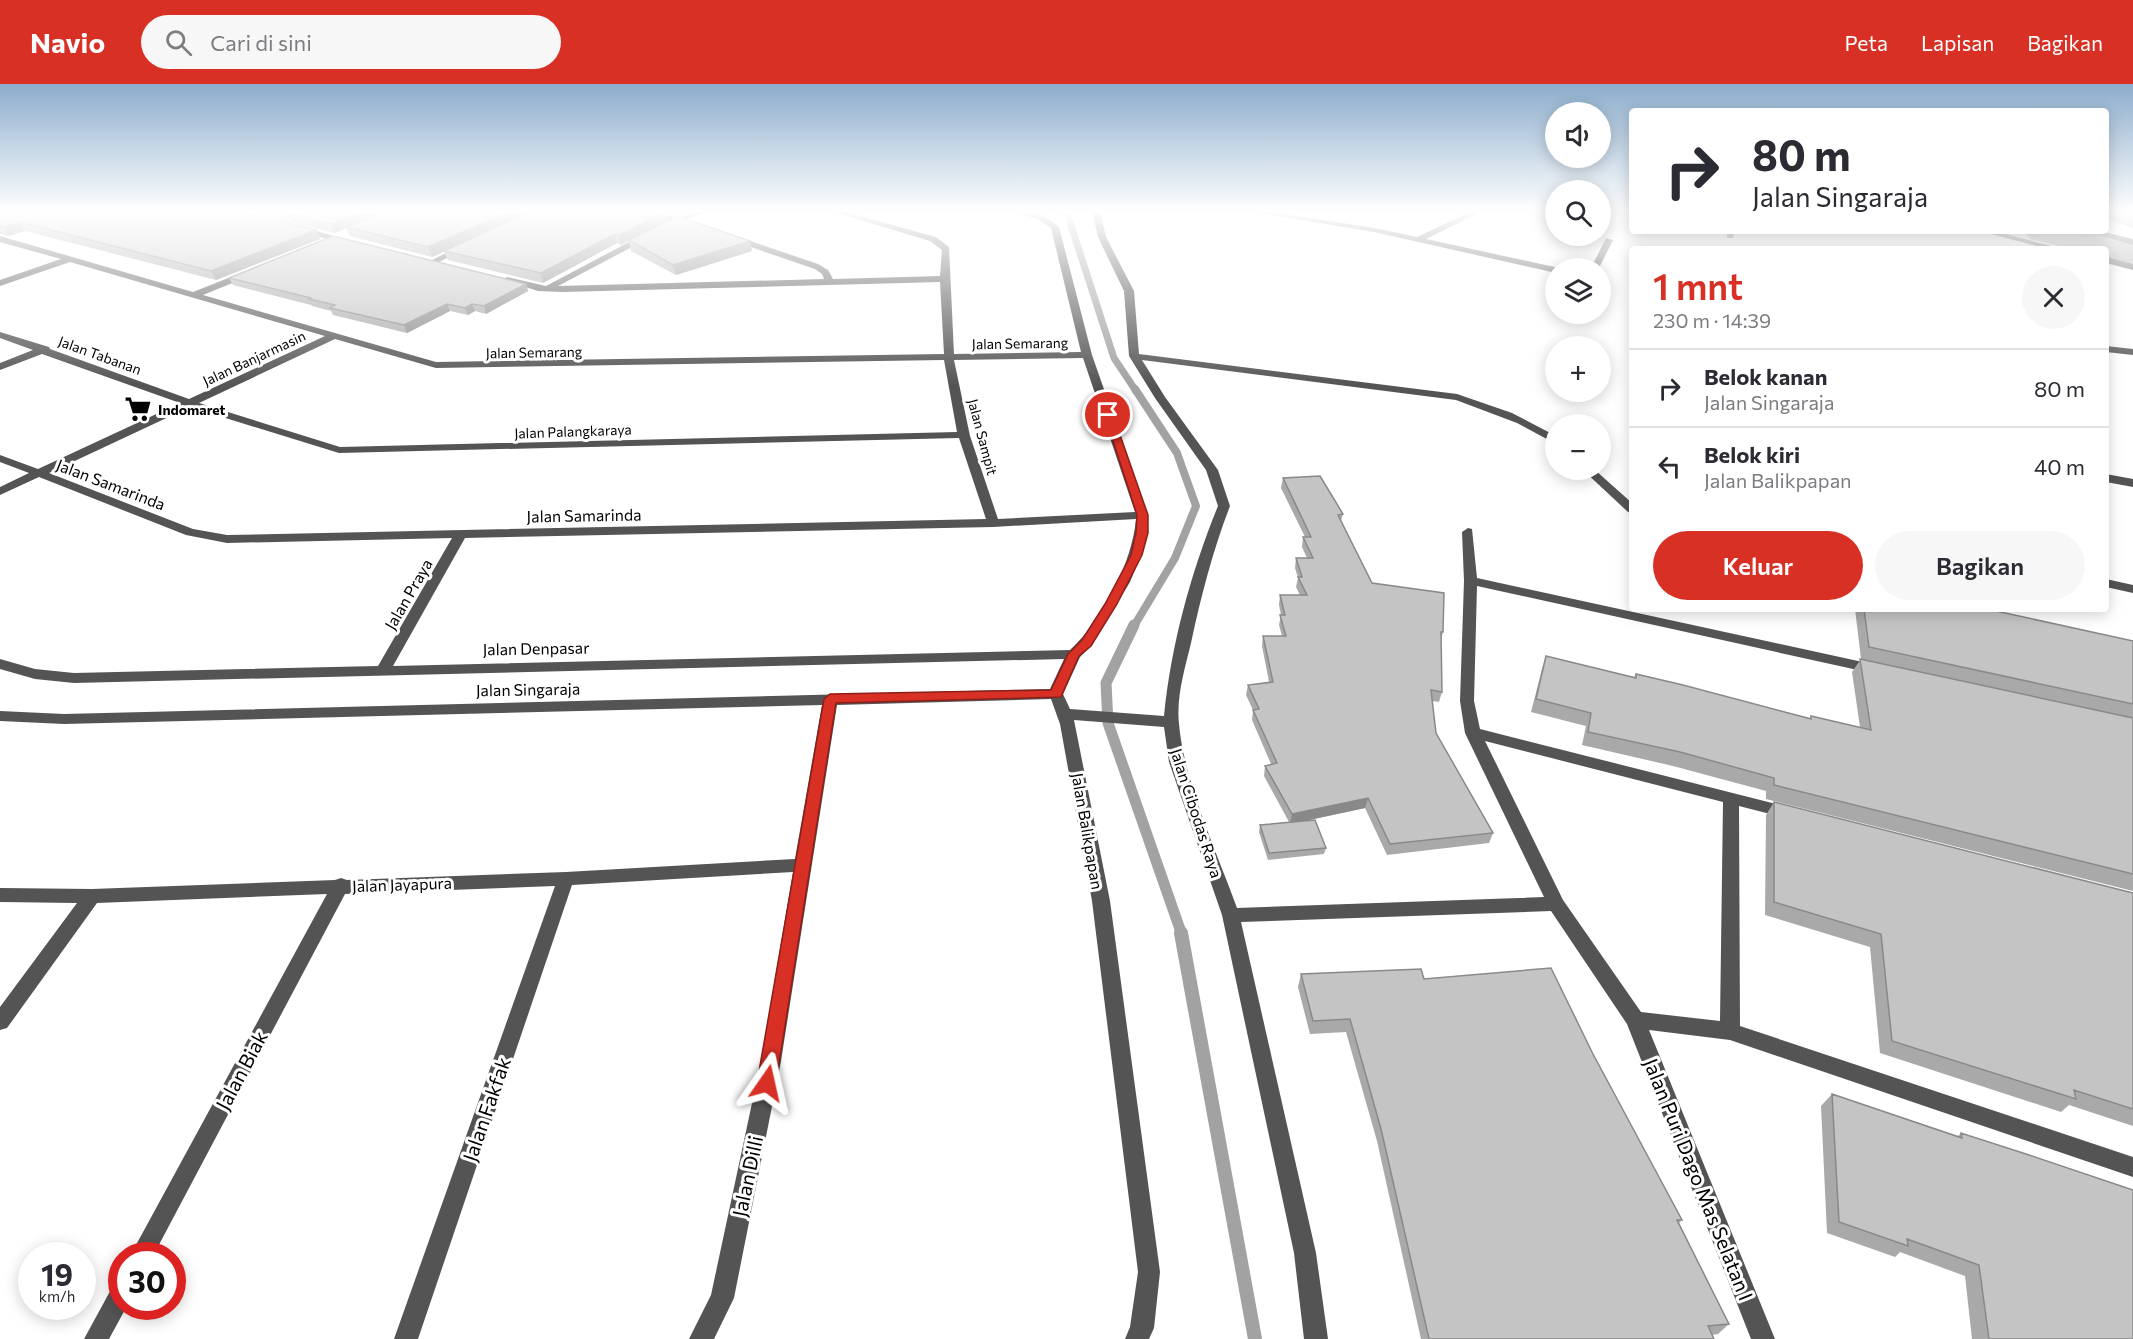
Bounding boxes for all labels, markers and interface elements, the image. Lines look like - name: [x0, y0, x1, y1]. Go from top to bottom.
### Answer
- search box: [141, 15, 561, 69]
- text: Navio: [30, 25, 105, 59]
- icon: search: [162, 26, 195, 59]
- text: Cari di sini: [210, 29, 312, 56]
- text: Peta: [1845, 30, 1888, 55]
- text: Lapisan: [1921, 30, 1994, 55]
- text: Bagikan: [2027, 30, 2103, 55]
- map controls: [1545, 102, 1611, 480]
- button: sound: [1545, 102, 1611, 168]
- text: 80 m: [1752, 128, 1851, 180]
- icon: right: [1653, 132, 1731, 210]
- button: search: [1545, 180, 1611, 246]
- text: Jalan Singaraja: [1752, 180, 1928, 213]
- button: layers: [1545, 258, 1611, 324]
- text: 1 mnt: [1653, 263, 1743, 307]
- button: close: [2022, 266, 2085, 329]
- text: 230 m · 14:39: [1653, 308, 1771, 332]
- street label: Jalan Banjarmasin: [200, 327, 308, 389]
- street label: Jalan Tabanan: [56, 332, 144, 378]
- street label: Jalan Semarang: [972, 334, 1069, 352]
- button: +: [1545, 336, 1611, 402]
- street label: Jalan Semarang: [486, 343, 583, 361]
- text: Belok kanan: [1704, 363, 1827, 390]
- icon: right: [1653, 372, 1686, 405]
- text: 80 m: [2034, 375, 2085, 402]
- pin: [1082, 389, 1133, 440]
- text: Jalan Singaraja: [1704, 390, 1834, 414]
- supermarket icon: Indomaret: [123, 394, 153, 424]
- street label: Jalan Sampit: [965, 397, 1001, 477]
- icon: arrive: [1091, 398, 1124, 431]
- place label: Indomaret: [158, 401, 226, 418]
- button: −: [1545, 414, 1611, 480]
- street label: Jalan Palangkaraya: [514, 420, 632, 442]
- text: Belok kiri: [1704, 441, 1800, 468]
- icon: left: [1653, 450, 1686, 483]
- text: 40 m: [2034, 453, 2085, 480]
- street label: Jalan Samarinda: [54, 455, 168, 513]
- text: Jalan Balikpapan: [1704, 468, 1852, 492]
- street label: Jalan Samarinda: [526, 504, 642, 526]
- button: Keluar: [1653, 531, 1863, 600]
- button: Bagikan: [1875, 531, 2085, 600]
- street label: Jalan Praya: [380, 555, 436, 633]
- street label: Jalan Denpasar: [482, 638, 590, 658]
- street label: Jalan Singaraja: [476, 679, 580, 699]
- street label: Jalan Cibodas Raya: [1167, 746, 1227, 880]
- street label: Jalan Balikpapan: [1068, 771, 1108, 891]
- street label: Jalan Jayapura: [352, 873, 452, 895]
- street label: Jalan Biak: [210, 1026, 272, 1114]
- position arrow: [735, 1051, 799, 1115]
- street label: Jalan Fakfak: [457, 1054, 515, 1164]
- street label: Jalan Puri Dago Mas Selatan I: [1639, 1054, 1759, 1304]
- street label: Jalan Dilli: [727, 1133, 767, 1219]
- speed limit sign: 30: [108, 1242, 186, 1320]
- text: 19: [41, 1255, 73, 1292]
- text: km/h: [39, 1287, 75, 1305]

